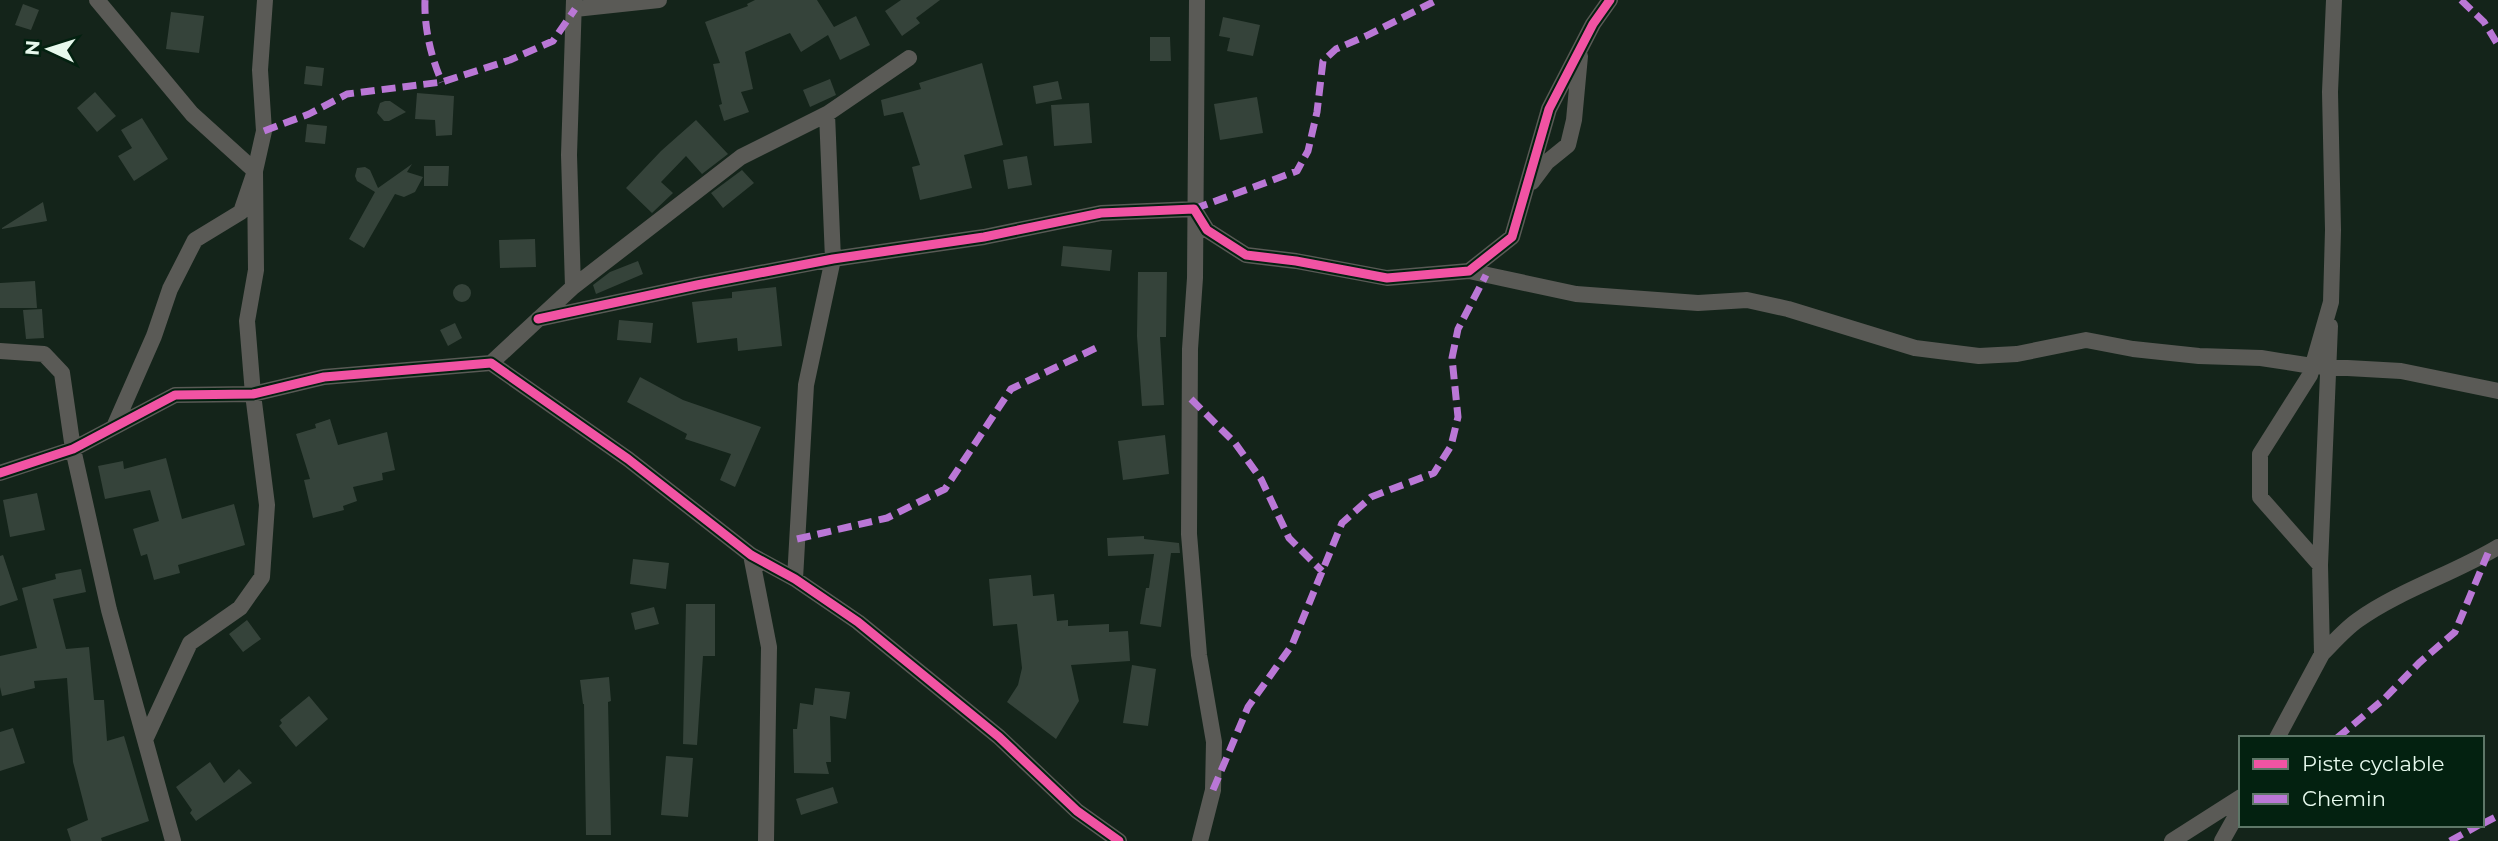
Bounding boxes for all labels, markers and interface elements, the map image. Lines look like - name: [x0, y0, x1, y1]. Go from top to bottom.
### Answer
- north arrow: [14, 14, 84, 84]
- text: N: [21, 39, 45, 56]
- legend: [2239, 736, 2484, 827]
- text: Piste cyclable: [2302, 751, 2444, 776]
- text: Chemin: [2302, 786, 2386, 811]

